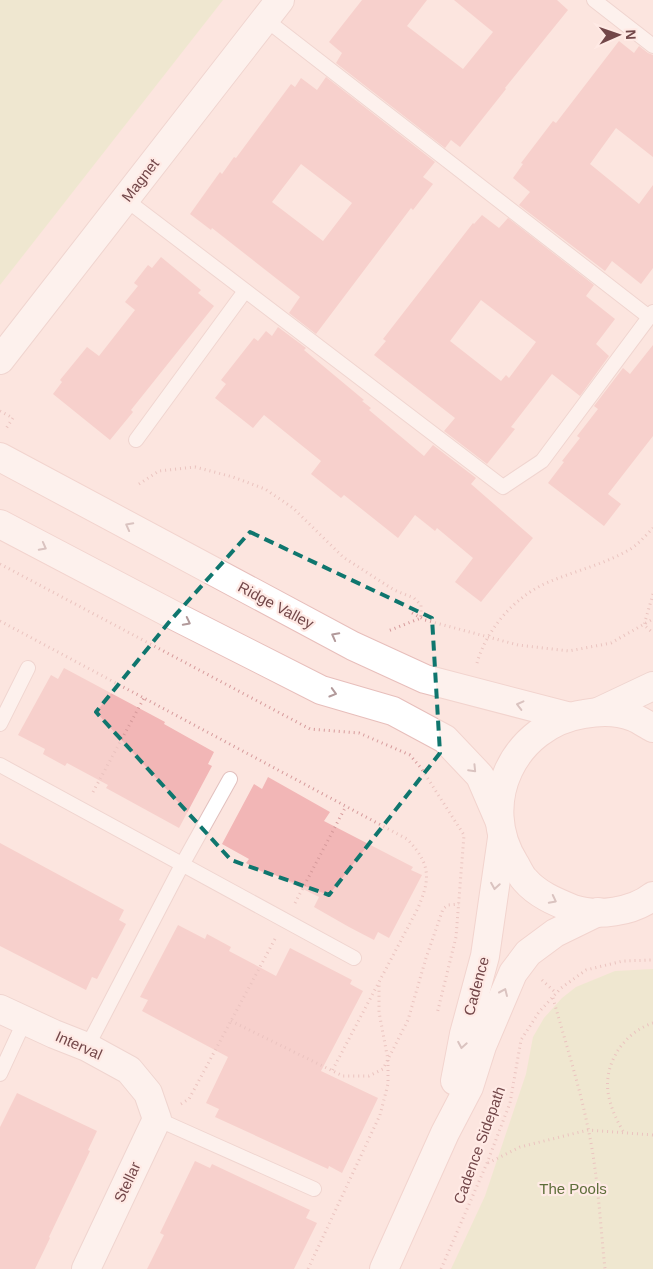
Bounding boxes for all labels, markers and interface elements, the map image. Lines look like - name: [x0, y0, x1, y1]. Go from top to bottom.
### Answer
- north arrow: [593, 10, 643, 60]
- text: N: [623, 29, 639, 40]
- street label: Magnet: [118, 154, 163, 205]
- one-way arrow: [125, 522, 134, 532]
- one-way arrow: [38, 541, 47, 551]
- street label: Ridge Valley: [235, 578, 317, 632]
- one-way arrow: [182, 616, 191, 626]
- one-way arrow: [331, 633, 340, 643]
- one-way arrow: [328, 688, 337, 698]
- one-way arrow: [516, 700, 524, 710]
- one-way arrow: [467, 763, 476, 772]
- one-way arrow: [490, 882, 501, 890]
- one-way arrow: [548, 894, 557, 904]
- street label: Cadence: [460, 955, 492, 1017]
- one-way arrow: [498, 988, 509, 997]
- street label: Interval: [53, 1027, 105, 1063]
- one-way arrow: [457, 1040, 467, 1049]
- street label: Cadence Sidepath: [450, 1084, 508, 1206]
- street label: Stellar: [110, 1159, 144, 1205]
- park label: The Pools: [539, 1180, 607, 1197]

